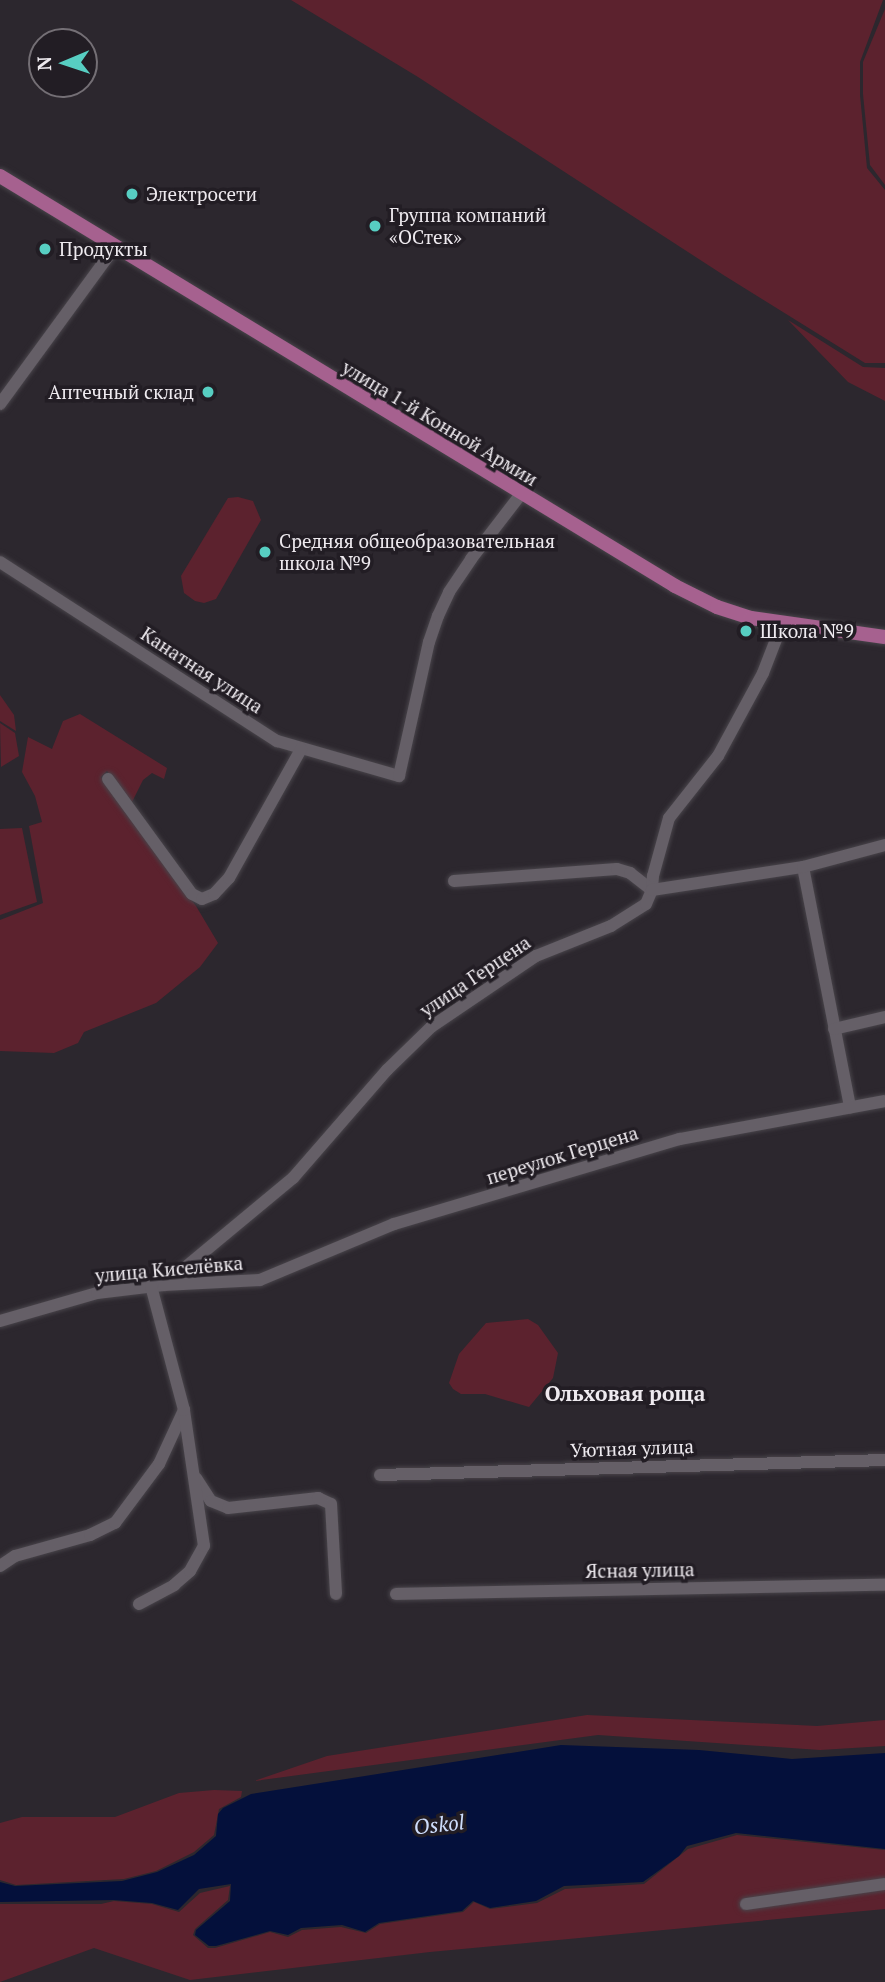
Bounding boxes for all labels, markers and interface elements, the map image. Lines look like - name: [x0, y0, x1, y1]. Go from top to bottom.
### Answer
- north arrow: [28, 28, 98, 98]
- text: N: [31, 56, 56, 71]
- place label: Электросети: [146, 183, 257, 205]
- marker: Электросети: [124, 186, 140, 202]
- place label: Группа компаний «ОСтек»: [389, 204, 546, 248]
- marker: Группа компаний «ОСтек»: [367, 218, 383, 234]
- place label: Продукты: [59, 238, 148, 260]
- marker: Продукты: [37, 241, 53, 257]
- street label: улица 1-й Конной Армии: [338, 355, 542, 491]
- place label: Аптечный склад: [48, 381, 194, 403]
- marker: Аптечный склад: [200, 384, 216, 400]
- place label: Средняя общеобразовательная школа №9: [279, 530, 555, 574]
- marker: Средняя общеобразовательная школа №9: [257, 544, 273, 560]
- place label: Школа №9: [760, 620, 854, 642]
- street label: Канатная улица: [137, 622, 267, 718]
- marker: Школа №9: [738, 623, 754, 639]
- street label: улица Герцена: [415, 931, 535, 1021]
- street label: переулок Герцена: [483, 1121, 641, 1189]
- street label: улица Киселёвка: [94, 1251, 244, 1287]
- district label: Ольховая роща: [545, 1380, 705, 1406]
- street label: Уютная улица: [570, 1434, 694, 1462]
- street label: Ясная улица: [585, 1558, 695, 1582]
- water label: Oskol: [412, 1809, 466, 1839]

